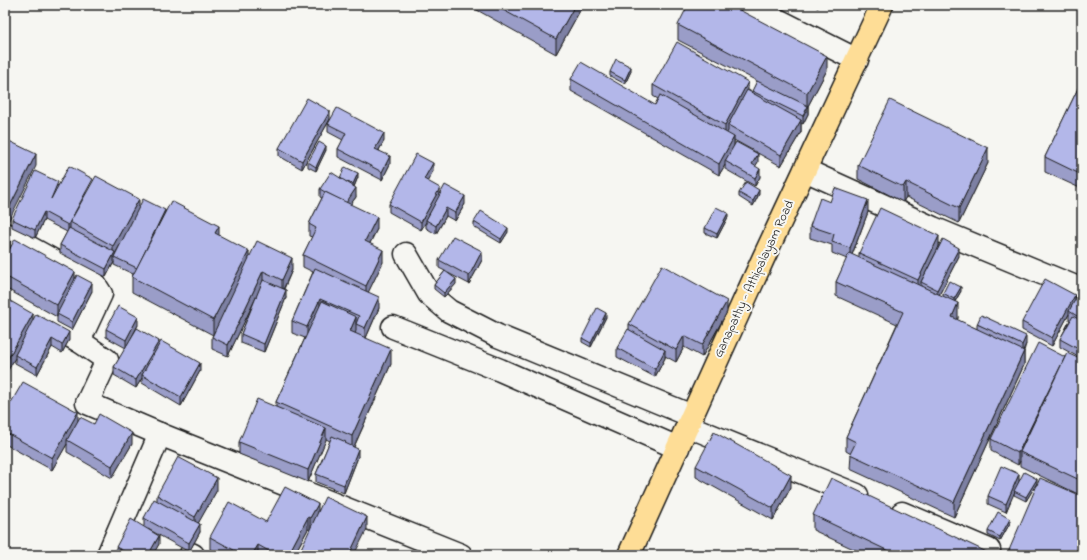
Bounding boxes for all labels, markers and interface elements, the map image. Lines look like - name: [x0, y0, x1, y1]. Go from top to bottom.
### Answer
- street label: Ganapathy - Athipalayam Road: [709, 196, 800, 361]

